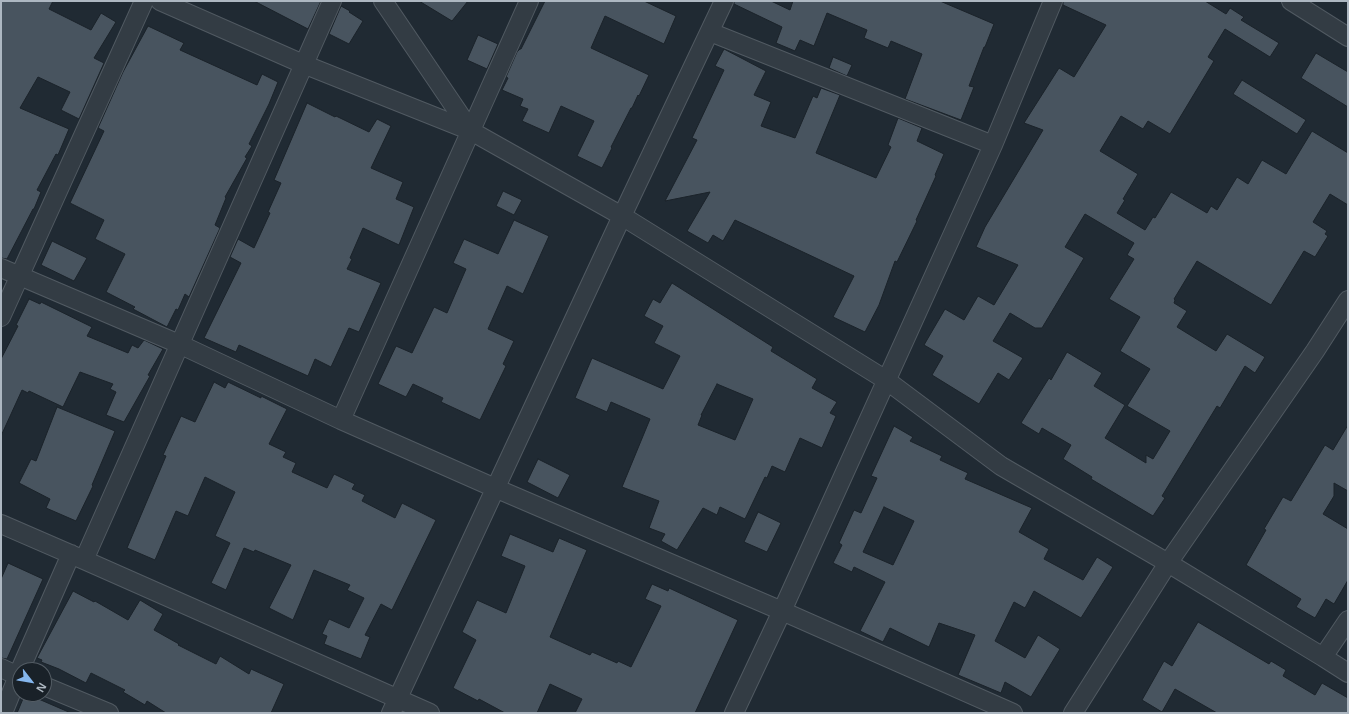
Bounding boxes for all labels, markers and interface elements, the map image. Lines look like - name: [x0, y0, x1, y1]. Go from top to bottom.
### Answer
- north arrow: [12, 662, 52, 702]
- text: N: [33, 680, 51, 696]

